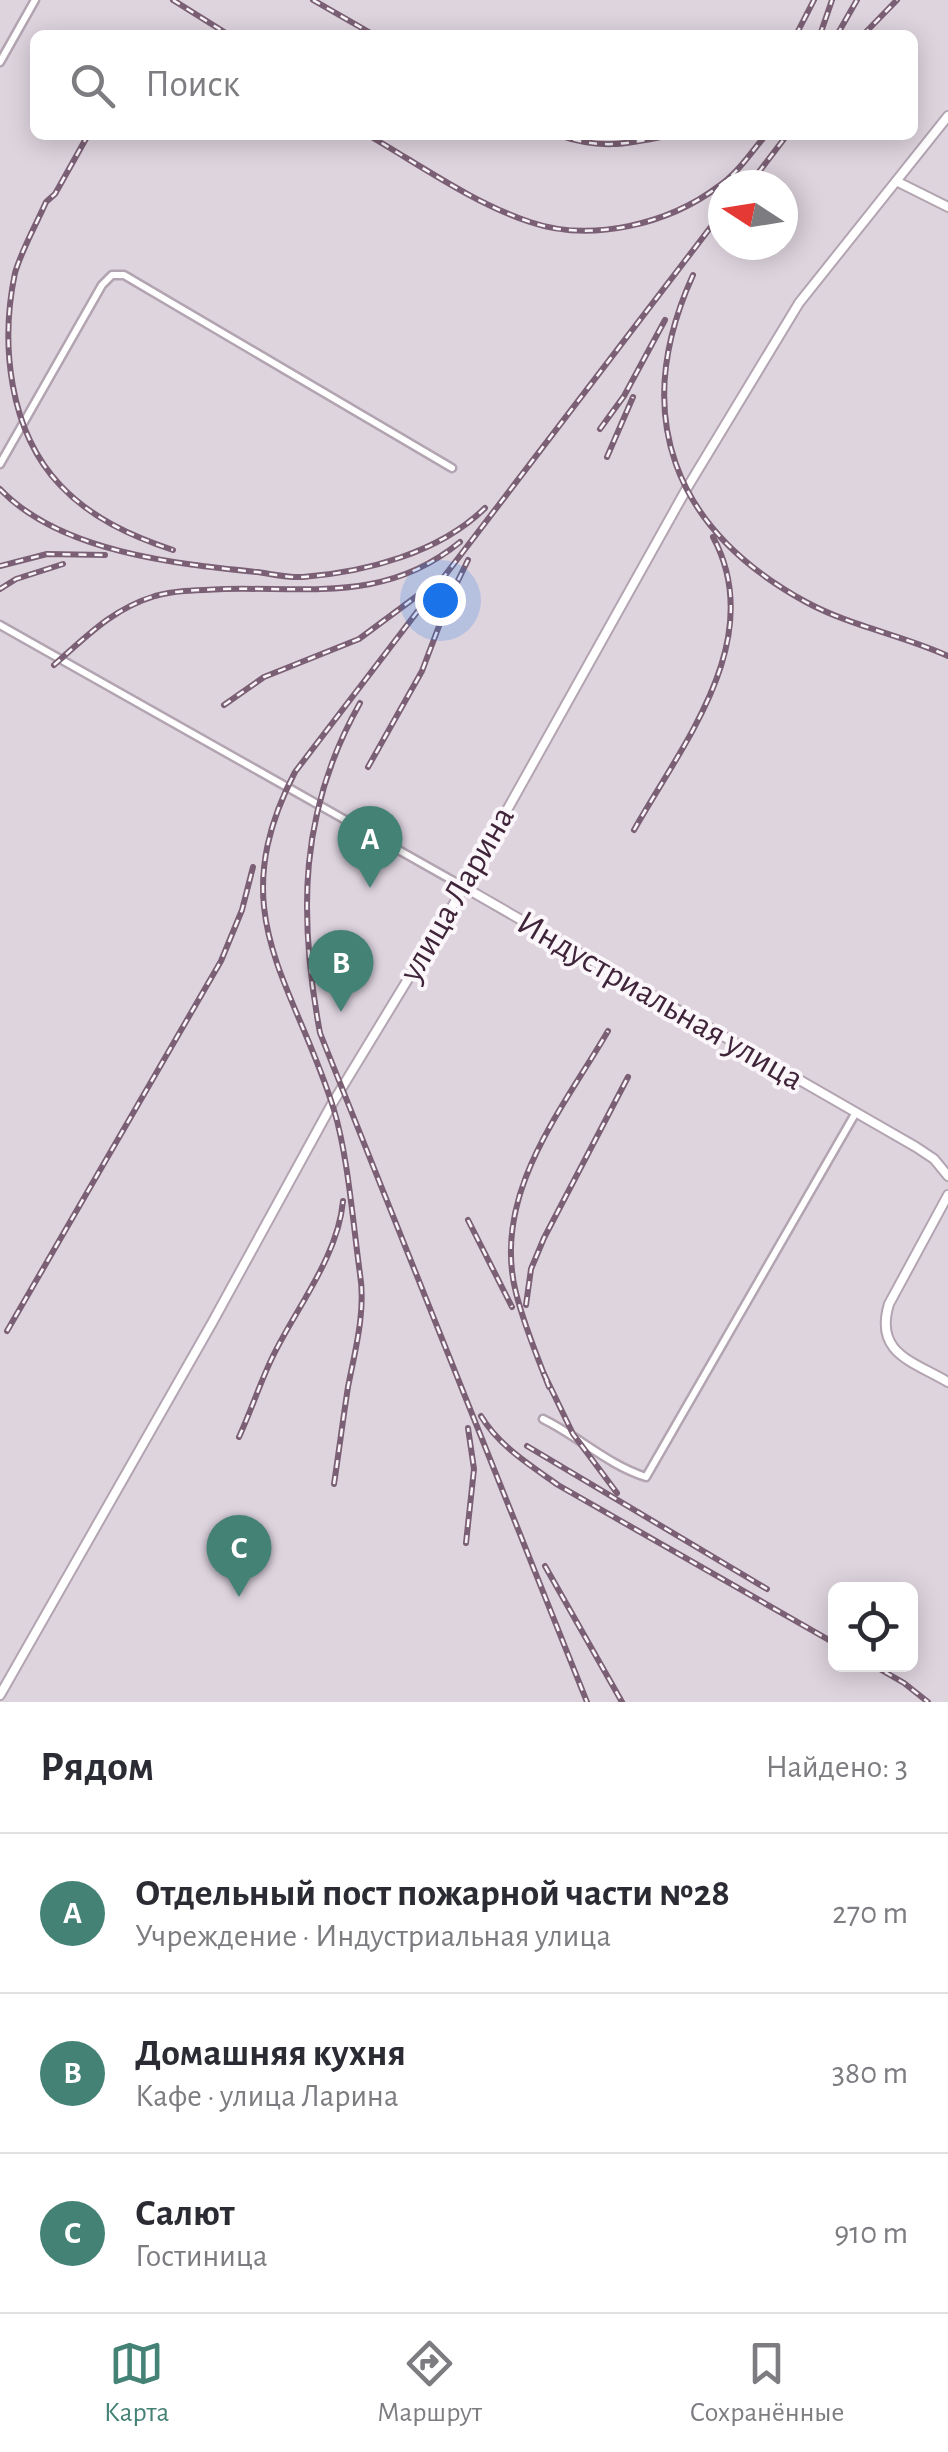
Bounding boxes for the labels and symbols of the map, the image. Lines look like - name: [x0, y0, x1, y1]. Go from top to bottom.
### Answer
- north arrow: [708, 170, 798, 260]
- your location: [415, 575, 466, 626]
- street label: улица Ларина: [392, 801, 521, 988]
- pin: A: [338, 806, 402, 888]
- street label: Индустриальная улица: [511, 905, 809, 1097]
- pin: B: [308, 930, 374, 1012]
- pin: C: [206, 1514, 272, 1597]

